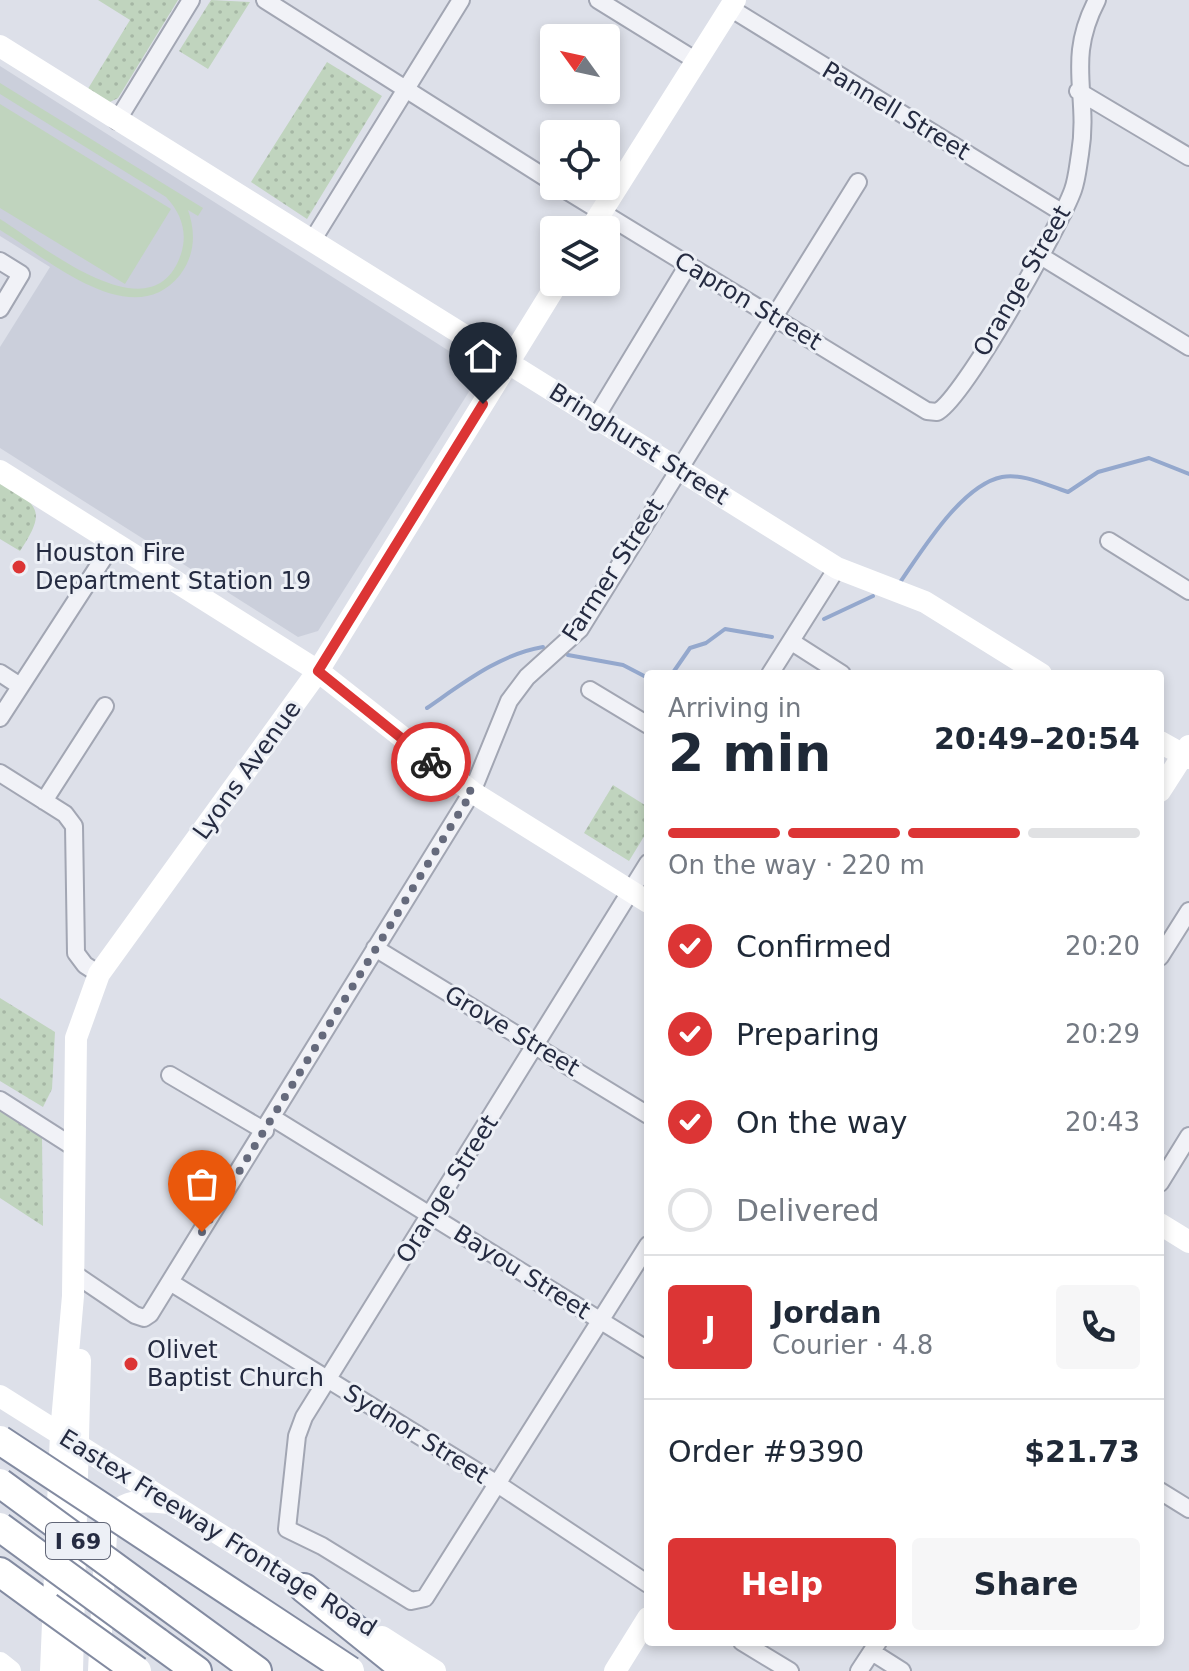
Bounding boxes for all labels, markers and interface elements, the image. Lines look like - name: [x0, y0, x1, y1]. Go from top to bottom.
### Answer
- north arrow: [540, 24, 620, 104]
- map controls: [540, 24, 620, 296]
- street label: Pannell Street: [817, 56, 975, 166]
- button: locate: [540, 120, 620, 200]
- street label: Orange Street: [968, 201, 1076, 361]
- button: layers: [540, 216, 620, 296]
- street label: Capron Street: [669, 246, 827, 356]
- pin: [449, 322, 517, 404]
- icon: home: [461, 334, 505, 378]
- street label: Bringhurst Street: [544, 377, 734, 511]
- street label: Farmer Street: [557, 493, 669, 647]
- place label: Houston Fire Department Station 19: [35, 539, 311, 595]
- marker: Houston Fire Department Station 19: [10, 558, 28, 576]
- text: Arriving in: [668, 693, 802, 723]
- street label: Lyons Avenue: [187, 695, 307, 845]
- text: 20:49–20:54: [934, 721, 1140, 756]
- courier: [391, 722, 471, 802]
- text: 2 min: [668, 723, 831, 783]
- icon: bike: [409, 740, 453, 784]
- text: On the way · 220 m: [668, 850, 925, 880]
- icon: check: [668, 924, 712, 968]
- text: Confirmed: [736, 929, 892, 964]
- text: 20:20: [1065, 931, 1140, 961]
- street label: Grove Street: [440, 980, 584, 1082]
- icon: check: [668, 1012, 712, 1056]
- text: Preparing: [736, 1017, 880, 1052]
- text: 20:29: [1065, 1019, 1140, 1049]
- icon: check: [668, 1100, 712, 1144]
- text: On the way: [736, 1105, 908, 1140]
- text: 20:43: [1065, 1107, 1140, 1137]
- street label: Orange Street: [390, 1110, 504, 1268]
- pin: [168, 1150, 236, 1232]
- icon: bag: [180, 1162, 224, 1206]
- text: Delivered: [736, 1193, 880, 1228]
- street label: Bayou Street: [449, 1219, 595, 1325]
- button: phone: [1056, 1285, 1140, 1369]
- text: Jordan: [772, 1295, 882, 1330]
- text: J: [704, 1310, 716, 1345]
- text: Courier · 4.8: [772, 1330, 933, 1360]
- place label: Olivet Baptist Church: [147, 1336, 324, 1392]
- marker: Olivet Baptist Church: [122, 1355, 140, 1373]
- street label: Sydnor Street: [339, 1378, 493, 1490]
- street label: Eastex Freeway Frontage Road: [54, 1424, 382, 1642]
- text: Order #9390: [668, 1434, 864, 1469]
- text: $21.73: [1024, 1434, 1140, 1469]
- road number: I 69: [46, 1523, 110, 1559]
- button: Help: [668, 1538, 896, 1630]
- button: Share: [912, 1538, 1140, 1630]

